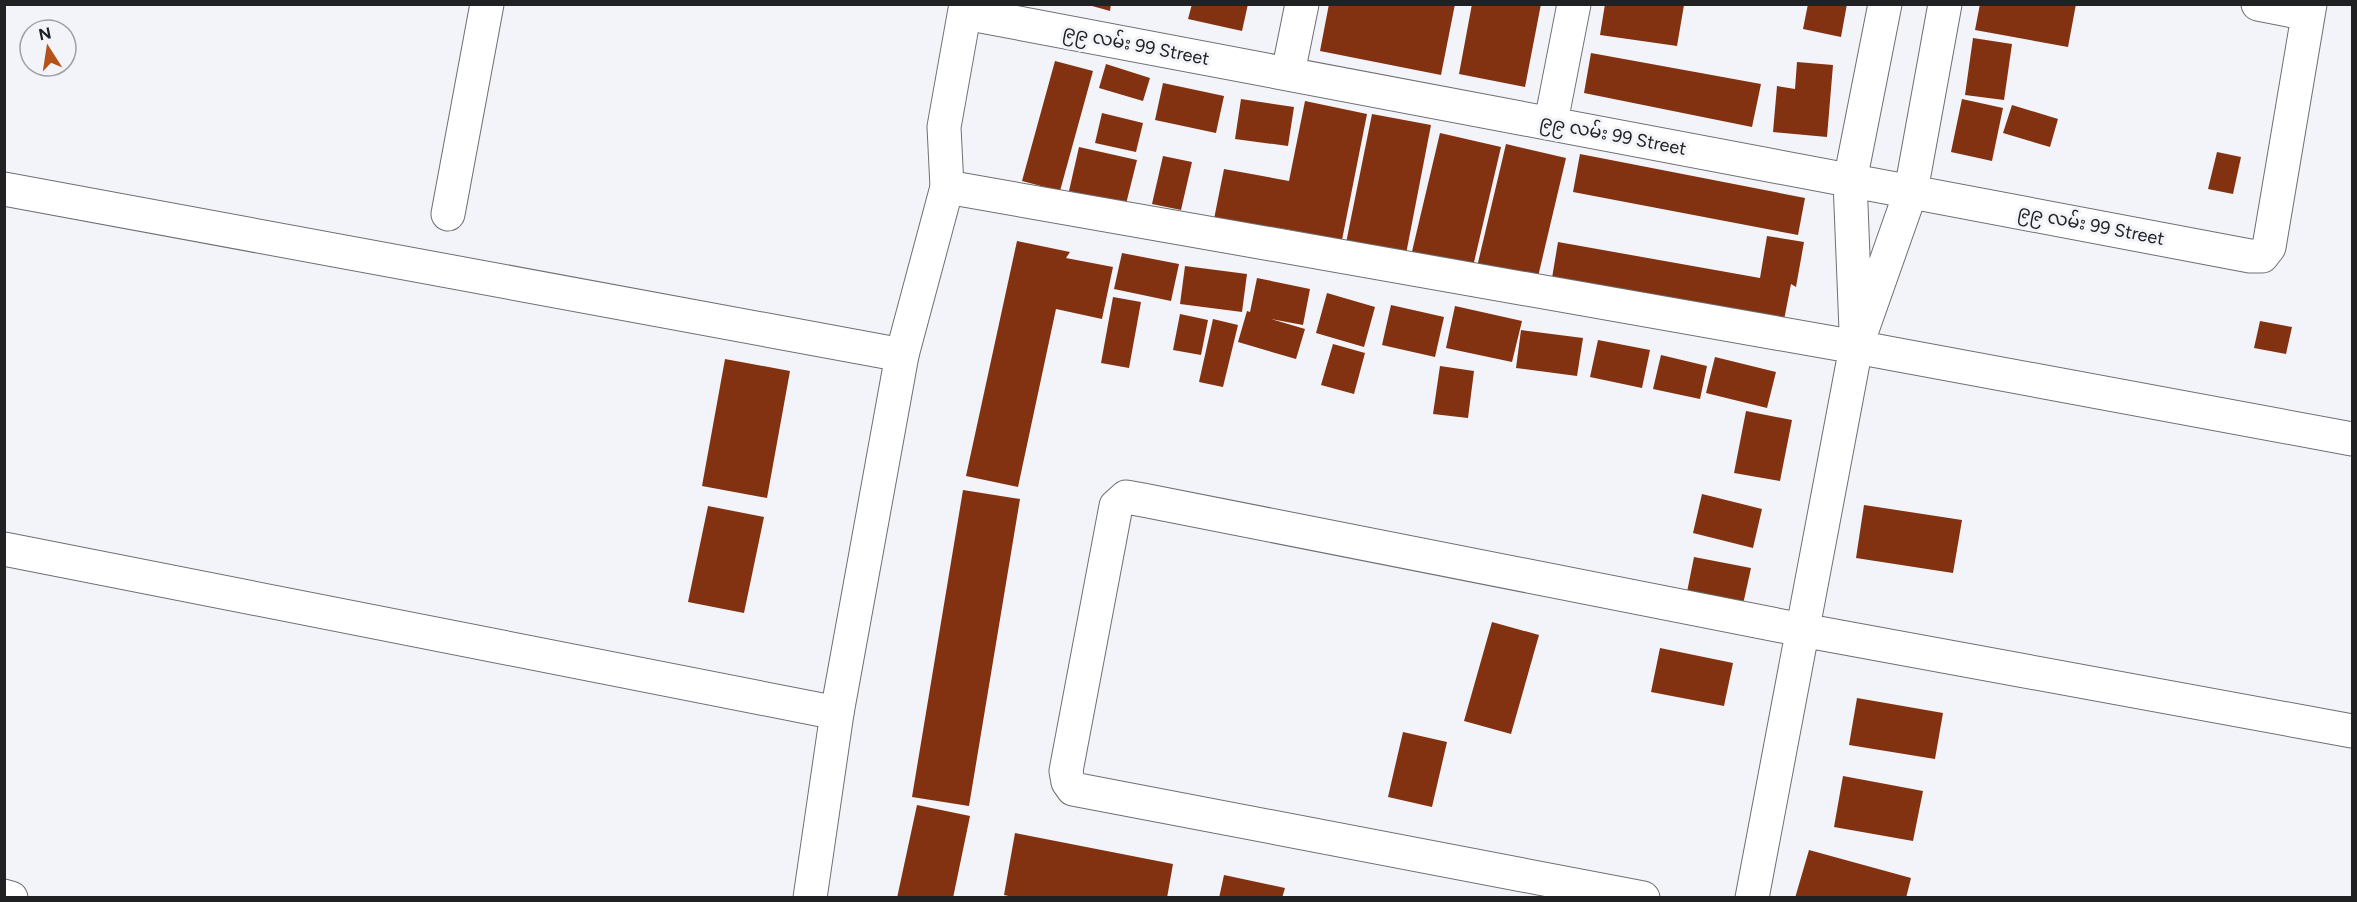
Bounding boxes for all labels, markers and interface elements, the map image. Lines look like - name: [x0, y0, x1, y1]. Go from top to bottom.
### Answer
- north arrow: [18, 18, 78, 78]
- street label: ၉၉ လမ်း 99 Street: [1060, 18, 1212, 74]
- text: N: [37, 23, 53, 44]
- street label: ၉၉ လမ်း 99 Street: [1537, 108, 1689, 164]
- street label: ၉၉ လမ်း 99 Street: [2015, 198, 2167, 254]

